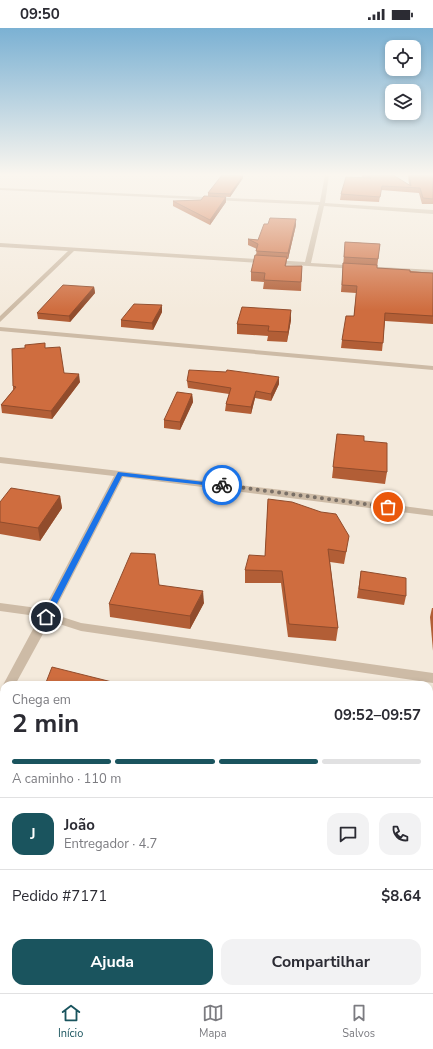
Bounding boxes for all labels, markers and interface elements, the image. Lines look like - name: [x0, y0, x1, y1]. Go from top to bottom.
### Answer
- text: 09:50: [20, 4, 60, 24]
- map controls: [385, 40, 421, 120]
- button: locate: [385, 40, 421, 76]
- button: layers: [385, 84, 421, 120]
- courier: [202, 465, 242, 505]
- icon: bike: [211, 474, 233, 496]
- pin: [371, 490, 405, 524]
- icon: bag: [377, 496, 399, 518]
- pin: [29, 600, 63, 634]
- icon: home: [35, 606, 57, 628]
- text: Chega em: [12, 691, 71, 709]
- text: 09:52–09:57: [334, 705, 421, 725]
- text: 2 min: [12, 706, 79, 741]
- text: A caminho · 110 m: [12, 770, 121, 788]
- button: chat: [327, 813, 369, 855]
- button: phone: [379, 813, 421, 855]
- text: João: [64, 815, 95, 835]
- text: J: [30, 824, 36, 844]
- text: Entregador · 4.7: [64, 835, 157, 853]
- text: Pedido #7171: [12, 886, 107, 906]
- text: $8.64: [381, 886, 421, 906]
- button: Ajuda: [12, 939, 213, 985]
- button: Compartilhar: [221, 939, 421, 985]
- tab: Início: [58, 1002, 83, 1041]
- tab: Mapa: [199, 1002, 227, 1041]
- tab: Salvos: [342, 1002, 375, 1041]

